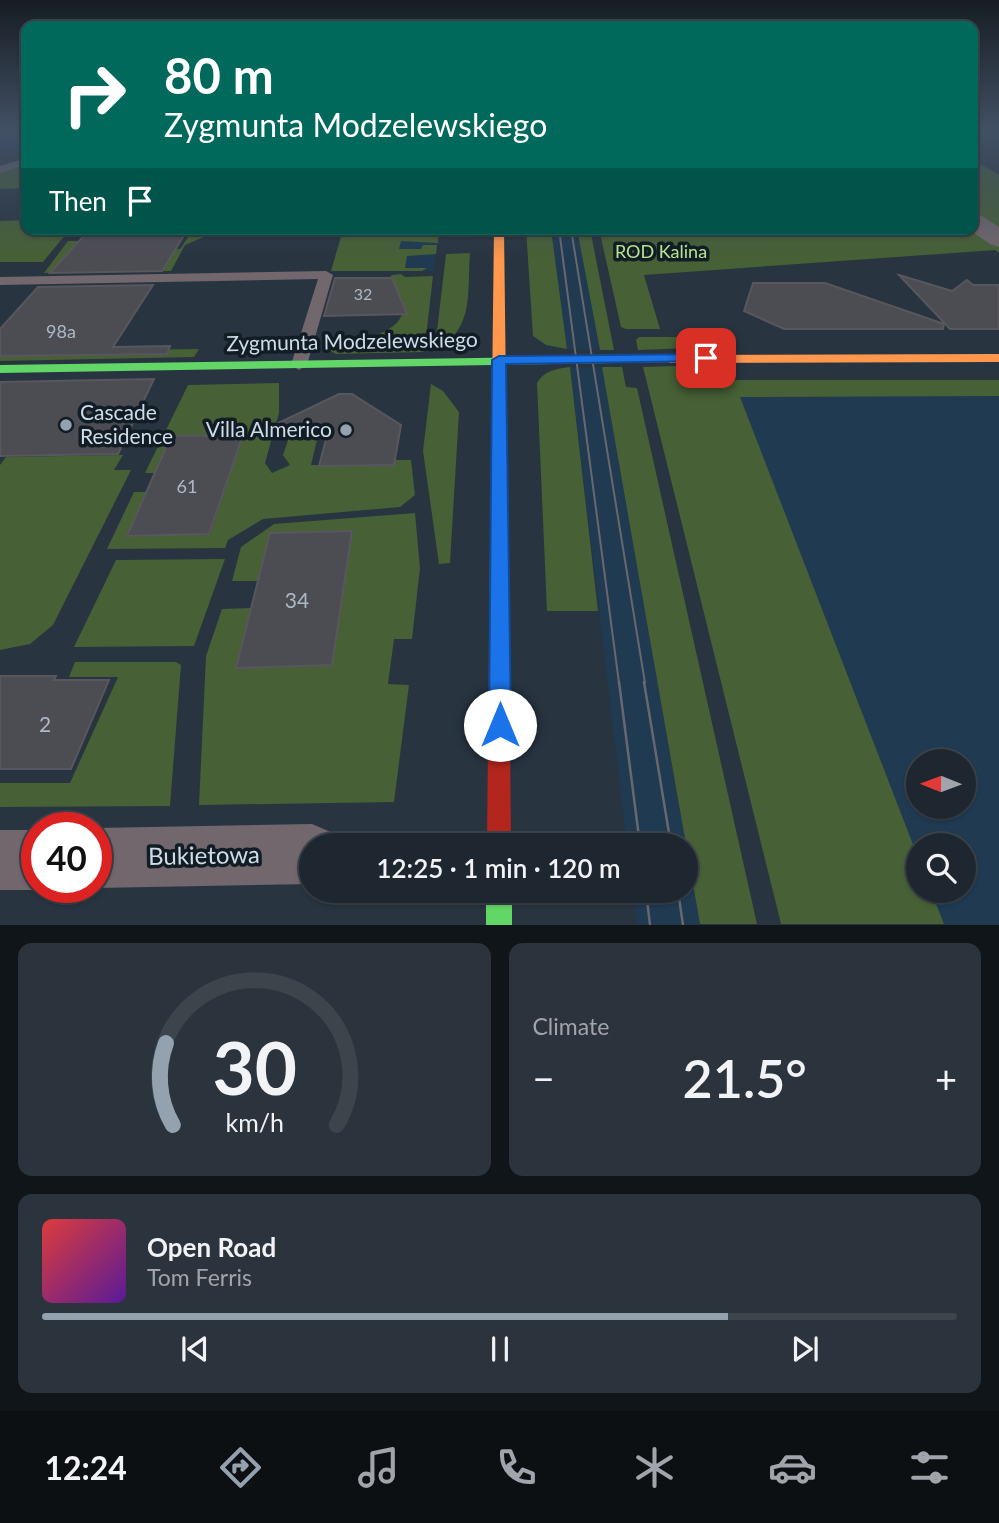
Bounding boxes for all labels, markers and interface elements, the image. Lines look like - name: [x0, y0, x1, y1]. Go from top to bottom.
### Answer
- text: 80 m: [164, 46, 274, 104]
- icon: right: [49, 49, 140, 140]
- text: Zygmunta Modzelewskiego: [164, 105, 547, 144]
- icon: arrive: [121, 182, 159, 220]
- text: Then: [49, 185, 107, 217]
- park label: ROD Kalina: [615, 240, 707, 262]
- house number: 32: [354, 284, 372, 303]
- house number: 98a: [46, 320, 76, 342]
- street label: Zygmunta Modzelewskiego: [226, 326, 478, 355]
- pin: [676, 328, 736, 388]
- icon: arrive: [687, 339, 725, 377]
- place label: Cascade Residence: [80, 399, 173, 448]
- place label: Villa Almerico: [206, 416, 332, 441]
- marker: Cascade Residence: [58, 417, 74, 433]
- marker: Villa Almerico: [338, 422, 354, 438]
- house number: 61: [177, 475, 197, 497]
- house number: 34: [285, 587, 309, 612]
- position arrow: [463, 688, 537, 762]
- house number: 2: [39, 711, 51, 736]
- north arrow: [906, 749, 976, 819]
- map controls: [906, 749, 976, 903]
- speed limit sign: 40: [21, 812, 112, 903]
- button: search: [906, 833, 976, 903]
- street label: Bukietowa: [148, 839, 260, 870]
- text: 12:25 · 1 min · 120 m: [376, 852, 621, 884]
- text: Climate: [533, 1012, 609, 1040]
- text: 30: [212, 1024, 296, 1112]
- text: 21.5°: [683, 1047, 807, 1109]
- text: −: [533, 1055, 555, 1101]
- text: +: [935, 1055, 957, 1101]
- text: km/h: [225, 1107, 284, 1137]
- text: Open Road: [147, 1231, 276, 1263]
- text: Tom Ferris: [147, 1263, 252, 1291]
- icon: previous: [176, 1330, 214, 1368]
- icon: pause: [481, 1330, 519, 1368]
- icon: next: [786, 1330, 824, 1368]
- icon: directions: [216, 1443, 265, 1492]
- icon: music: [354, 1443, 403, 1492]
- icon: phone: [492, 1443, 541, 1492]
- icon: climate: [630, 1443, 679, 1492]
- icon: car: [768, 1443, 817, 1492]
- icon: filters: [905, 1443, 954, 1492]
- text: 12:24: [44, 1448, 127, 1487]

